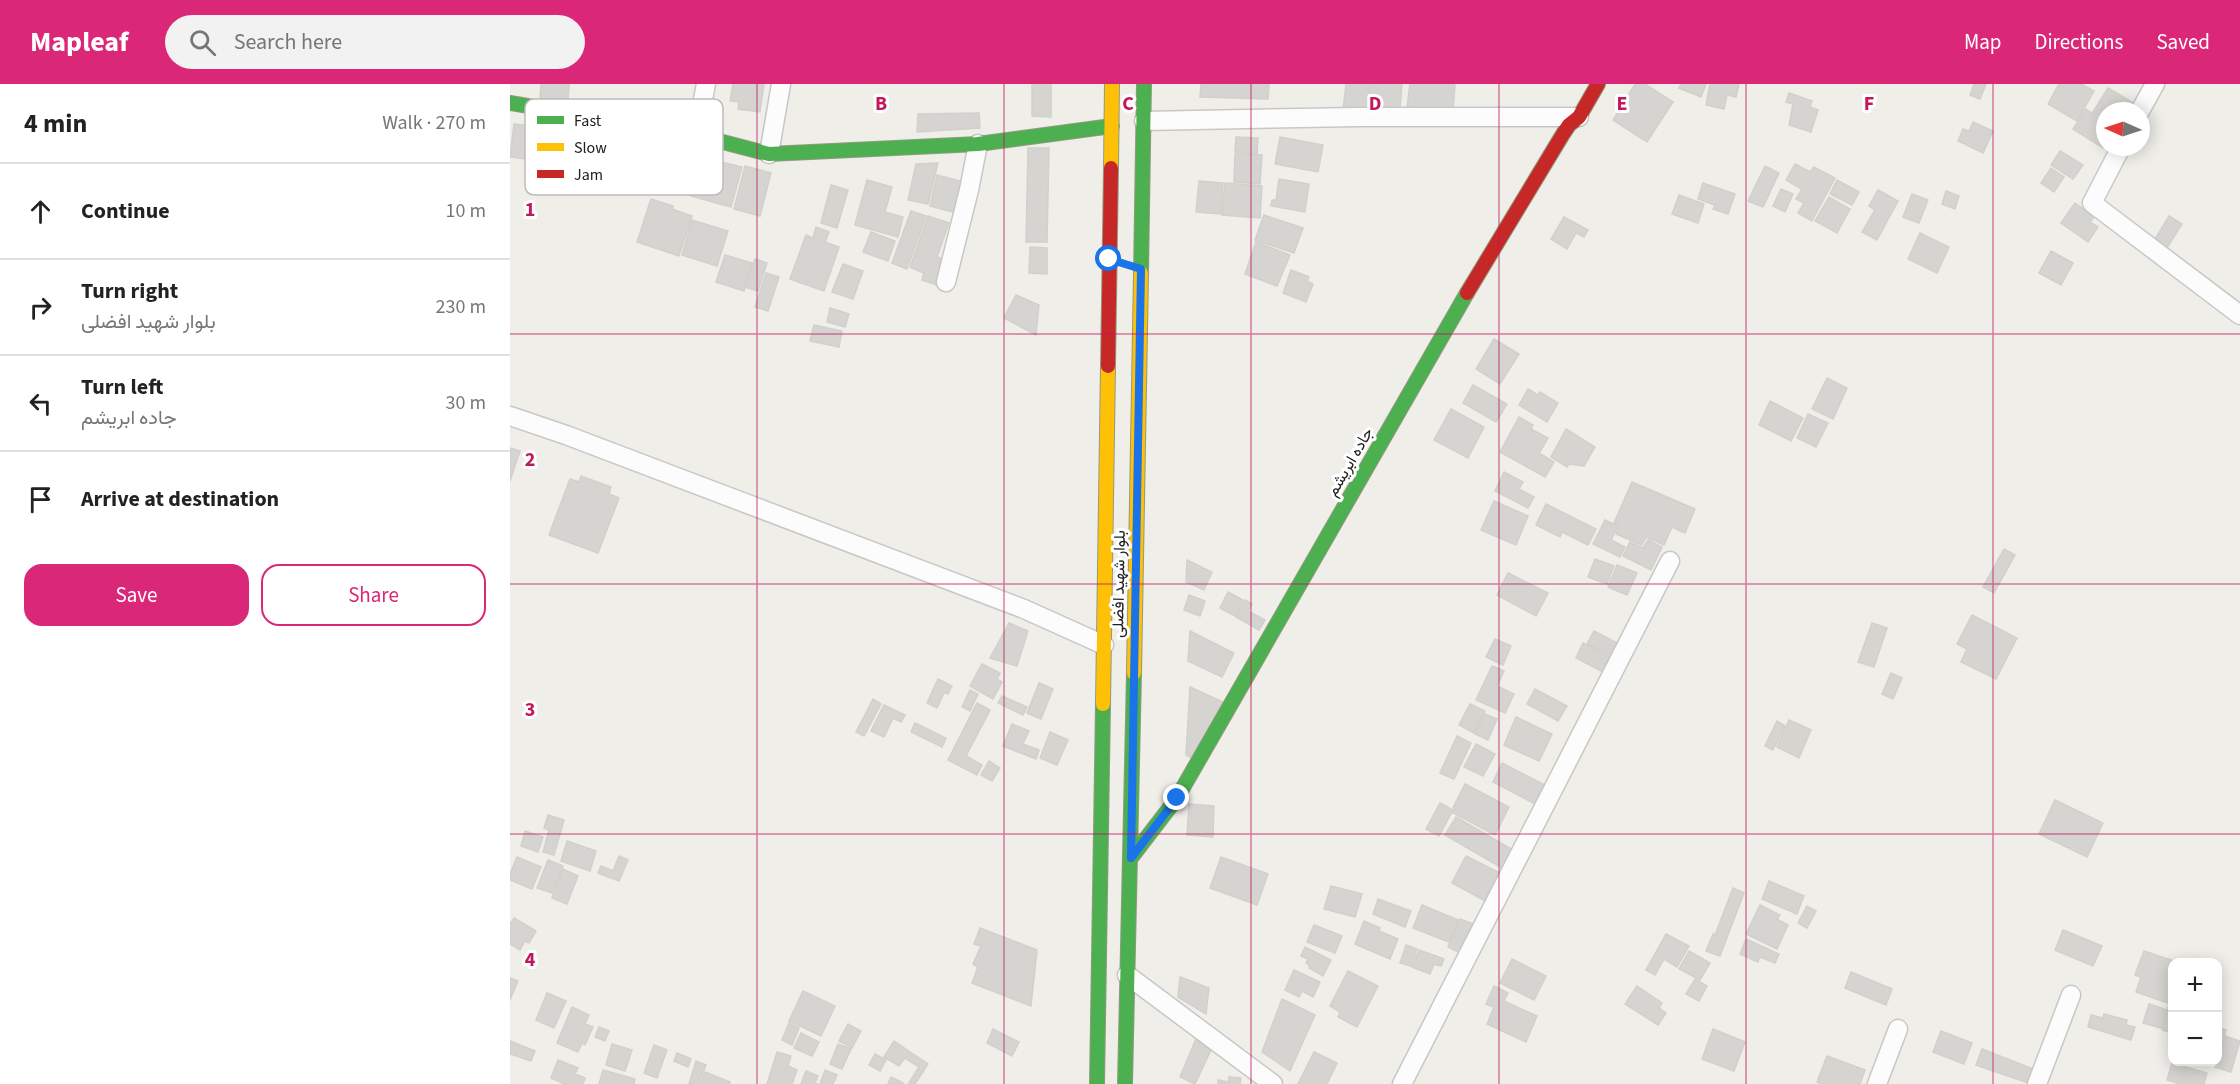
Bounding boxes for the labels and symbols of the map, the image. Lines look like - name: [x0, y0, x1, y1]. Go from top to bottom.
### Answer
- text: B: [875, 90, 887, 118]
- text: C: [1122, 90, 1134, 118]
- text: D: [1369, 90, 1381, 118]
- text: E: [1617, 90, 1627, 118]
- text: F: [1864, 90, 1874, 118]
- legend: [525, 99, 723, 195]
- north arrow: [2096, 102, 2150, 156]
- text: Fast: [574, 110, 602, 132]
- text: Slow: [574, 137, 607, 159]
- text: Jam: [574, 164, 603, 186]
- text: 1: [525, 196, 535, 224]
- route start: [1095, 245, 1121, 271]
- street label: جاده ابریشم: [1321, 423, 1379, 501]
- text: 2: [525, 446, 535, 474]
- street label: بلوار شهید افضلی: [1107, 530, 1131, 638]
- text: 3: [525, 696, 535, 724]
- route end: [1163, 784, 1189, 810]
- text: 4: [525, 946, 536, 974]

